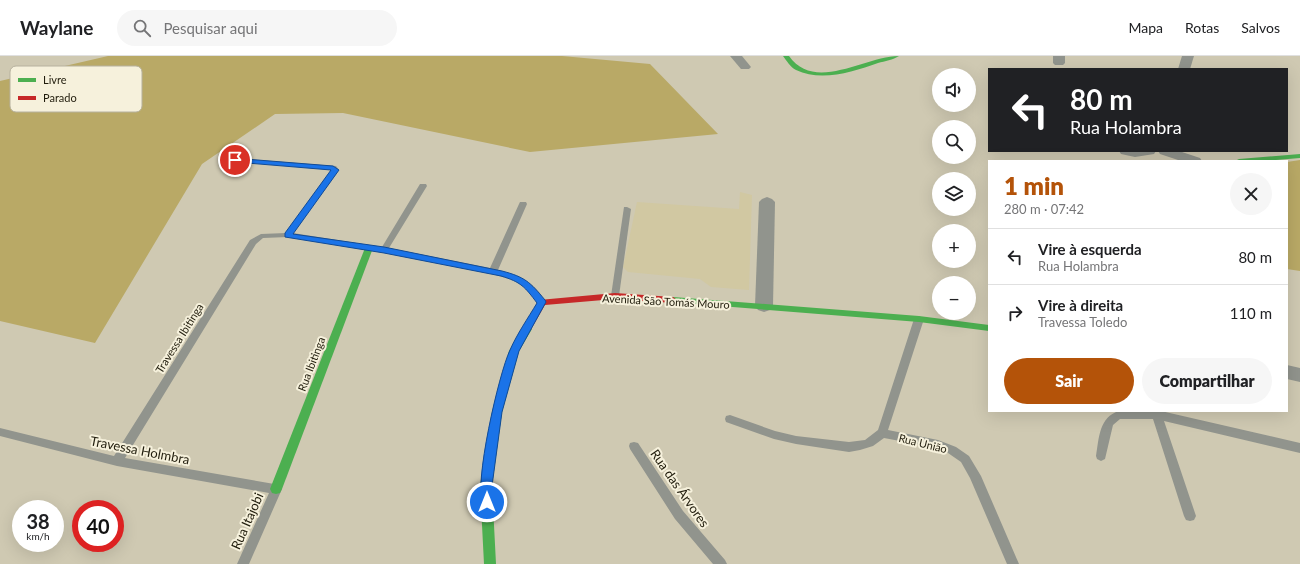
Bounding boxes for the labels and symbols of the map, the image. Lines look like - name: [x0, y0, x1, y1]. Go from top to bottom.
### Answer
- legend: [10, 66, 142, 112]
- text: Livre: [43, 73, 67, 86]
- text: Parado: [43, 91, 77, 104]
- pin: [218, 143, 252, 177]
- street label: Avenida São Tomás Mouro: [602, 291, 730, 311]
- street label: Travessa Ibitinga: [152, 301, 206, 375]
- street label: Rua Ibitinga: [295, 335, 327, 393]
- street label: Rua União: [897, 431, 949, 455]
- street label: Travessa Holmbra: [89, 433, 191, 467]
- street label: Rua das Árvores: [647, 446, 713, 530]
- position arrow: [466, 481, 508, 523]
- street label: Rua Itajobi: [227, 490, 267, 552]
- speed limit sign: 40: [72, 500, 124, 552]

